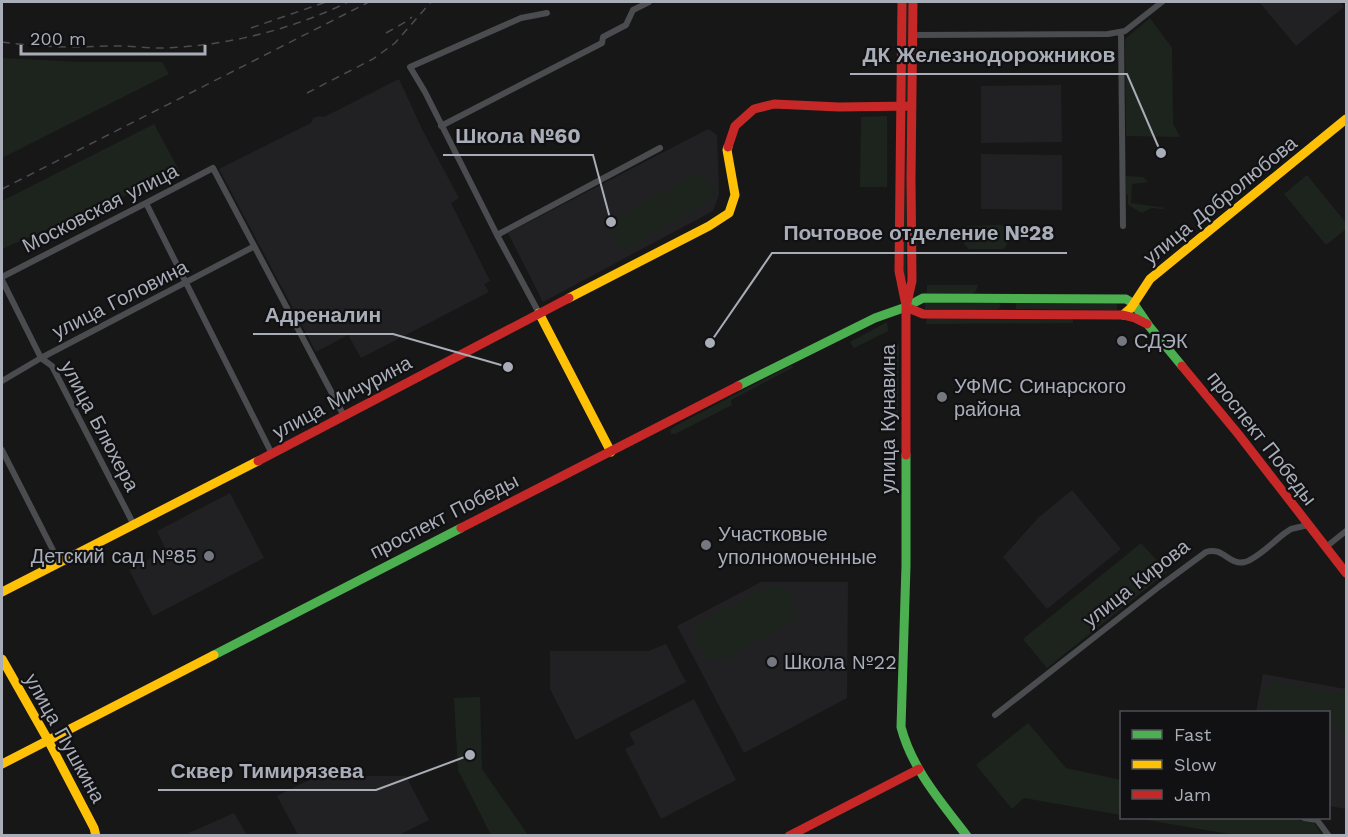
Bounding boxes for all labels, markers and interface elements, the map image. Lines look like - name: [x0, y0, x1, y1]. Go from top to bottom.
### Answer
- scale bar: [21, 18, 206, 56]
- text: 200 m: [30, 28, 86, 49]
- callout: ДК Железнодорожников: [850, 35, 1127, 74]
- text: ДК Железнодорожников: [863, 42, 1116, 67]
- callout: Школа №60: [443, 116, 593, 155]
- text: Школа №60: [455, 123, 581, 148]
- street label: улица Добролюбова: [1138, 130, 1302, 269]
- street label: Московская улица: [18, 158, 183, 258]
- callout: Почтовое отделение №28: [772, 214, 1067, 253]
- text: Почтовое отделение №28: [783, 220, 1055, 245]
- street label: улица Головина: [48, 254, 193, 344]
- callout: Адреналин: [253, 295, 393, 334]
- text: Адреналин: [265, 302, 381, 327]
- place label: СДЭК: [1134, 329, 1188, 353]
- marker: СДЭК: [1115, 334, 1129, 348]
- street label: улица Кунавина: [876, 343, 900, 494]
- street label: улица Мичурина: [268, 350, 417, 444]
- street label: улица Блюхера: [56, 357, 145, 496]
- street label: проспект Победы: [1202, 366, 1322, 510]
- place label: УФМС Синарского района: [954, 374, 1126, 421]
- marker: УФМС Синарского района: [935, 390, 949, 404]
- street label: проспект Победы: [366, 468, 522, 564]
- place label: Участковые уполномоченные: [718, 522, 877, 569]
- street label: улица Кирова: [1078, 533, 1195, 632]
- marker: Участковые уполномоченные: [699, 538, 713, 552]
- place label: Детский сад №85: [31, 544, 197, 568]
- marker: Детский сад №85: [202, 549, 216, 563]
- place label: Школа №22: [784, 650, 897, 674]
- marker: Школа №22: [765, 655, 779, 669]
- street label: улица Пушкина: [20, 669, 111, 808]
- legend: [1120, 711, 1330, 819]
- text: Fast: [1174, 724, 1212, 745]
- callout: Сквер Тимирязева: [158, 751, 376, 790]
- text: Slow: [1174, 754, 1217, 775]
- text: Сквер Тимирязева: [170, 758, 364, 783]
- text: Jam: [1174, 784, 1211, 805]

